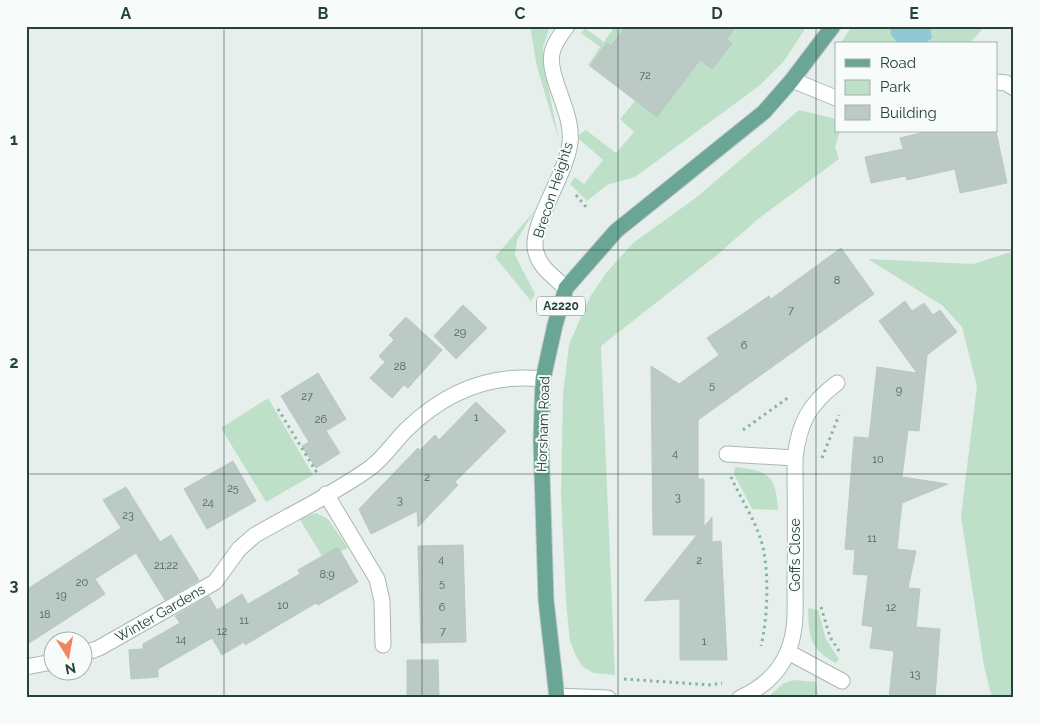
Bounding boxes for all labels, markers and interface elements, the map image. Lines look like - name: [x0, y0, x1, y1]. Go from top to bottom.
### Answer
- text: A: [121, 4, 132, 23]
- text: B: [318, 4, 329, 23]
- text: C: [515, 4, 526, 23]
- text: D: [711, 4, 723, 23]
- text: E: [909, 4, 919, 23]
- legend: [835, 42, 998, 132]
- text: Road: [880, 54, 916, 72]
- house number: 72: [639, 69, 651, 82]
- text: Park: [880, 78, 911, 96]
- text: Building: [880, 104, 937, 122]
- text: 1: [10, 130, 18, 149]
- street label: Brecon Heights: [530, 140, 576, 240]
- house number: 8: [834, 274, 840, 287]
- road number: A2220: [537, 296, 585, 316]
- house number: 7: [788, 304, 794, 317]
- house number: 29: [454, 326, 466, 339]
- house number: 6: [741, 339, 748, 352]
- text: 2: [9, 353, 19, 372]
- house number: 28: [394, 360, 406, 373]
- street label: Horsham Road: [533, 376, 553, 472]
- house number: 5: [709, 379, 715, 392]
- house number: 9: [896, 384, 902, 397]
- house number: 27: [301, 390, 313, 403]
- house number: 1: [474, 411, 479, 424]
- house number: 26: [315, 413, 328, 426]
- house number: 4: [672, 447, 678, 460]
- house number: 10: [872, 453, 884, 466]
- house number: 2: [424, 471, 430, 484]
- house number: 25: [227, 482, 239, 495]
- house number: 3: [675, 491, 681, 504]
- house number: 3: [397, 494, 403, 507]
- house number: 24: [202, 496, 214, 509]
- house number: 23: [122, 509, 134, 522]
- street label: Goffs Close: [787, 518, 803, 592]
- house number: 11: [867, 532, 877, 545]
- house number: 4: [438, 553, 444, 566]
- house number: 2: [696, 554, 702, 567]
- house number: 21;22: [154, 559, 178, 572]
- house number: 8;9: [319, 568, 335, 581]
- text: 3: [10, 576, 19, 595]
- house number: 20: [76, 576, 88, 589]
- house number: 5: [439, 577, 445, 590]
- street label: Winter Gardens: [112, 581, 208, 645]
- house number: 19: [55, 589, 67, 602]
- house number: 10: [277, 599, 289, 612]
- house number: 6: [439, 601, 446, 614]
- house number: 12: [886, 601, 896, 614]
- house number: 18: [39, 608, 51, 621]
- house number: 11: [239, 614, 249, 627]
- house number: 12: [217, 625, 227, 638]
- house number: 7: [440, 625, 446, 638]
- north arrow: [42, 632, 92, 682]
- house number: 14: [176, 633, 186, 646]
- house number: 1: [702, 635, 707, 648]
- text: N: [64, 660, 77, 678]
- house number: 13: [910, 668, 920, 681]

